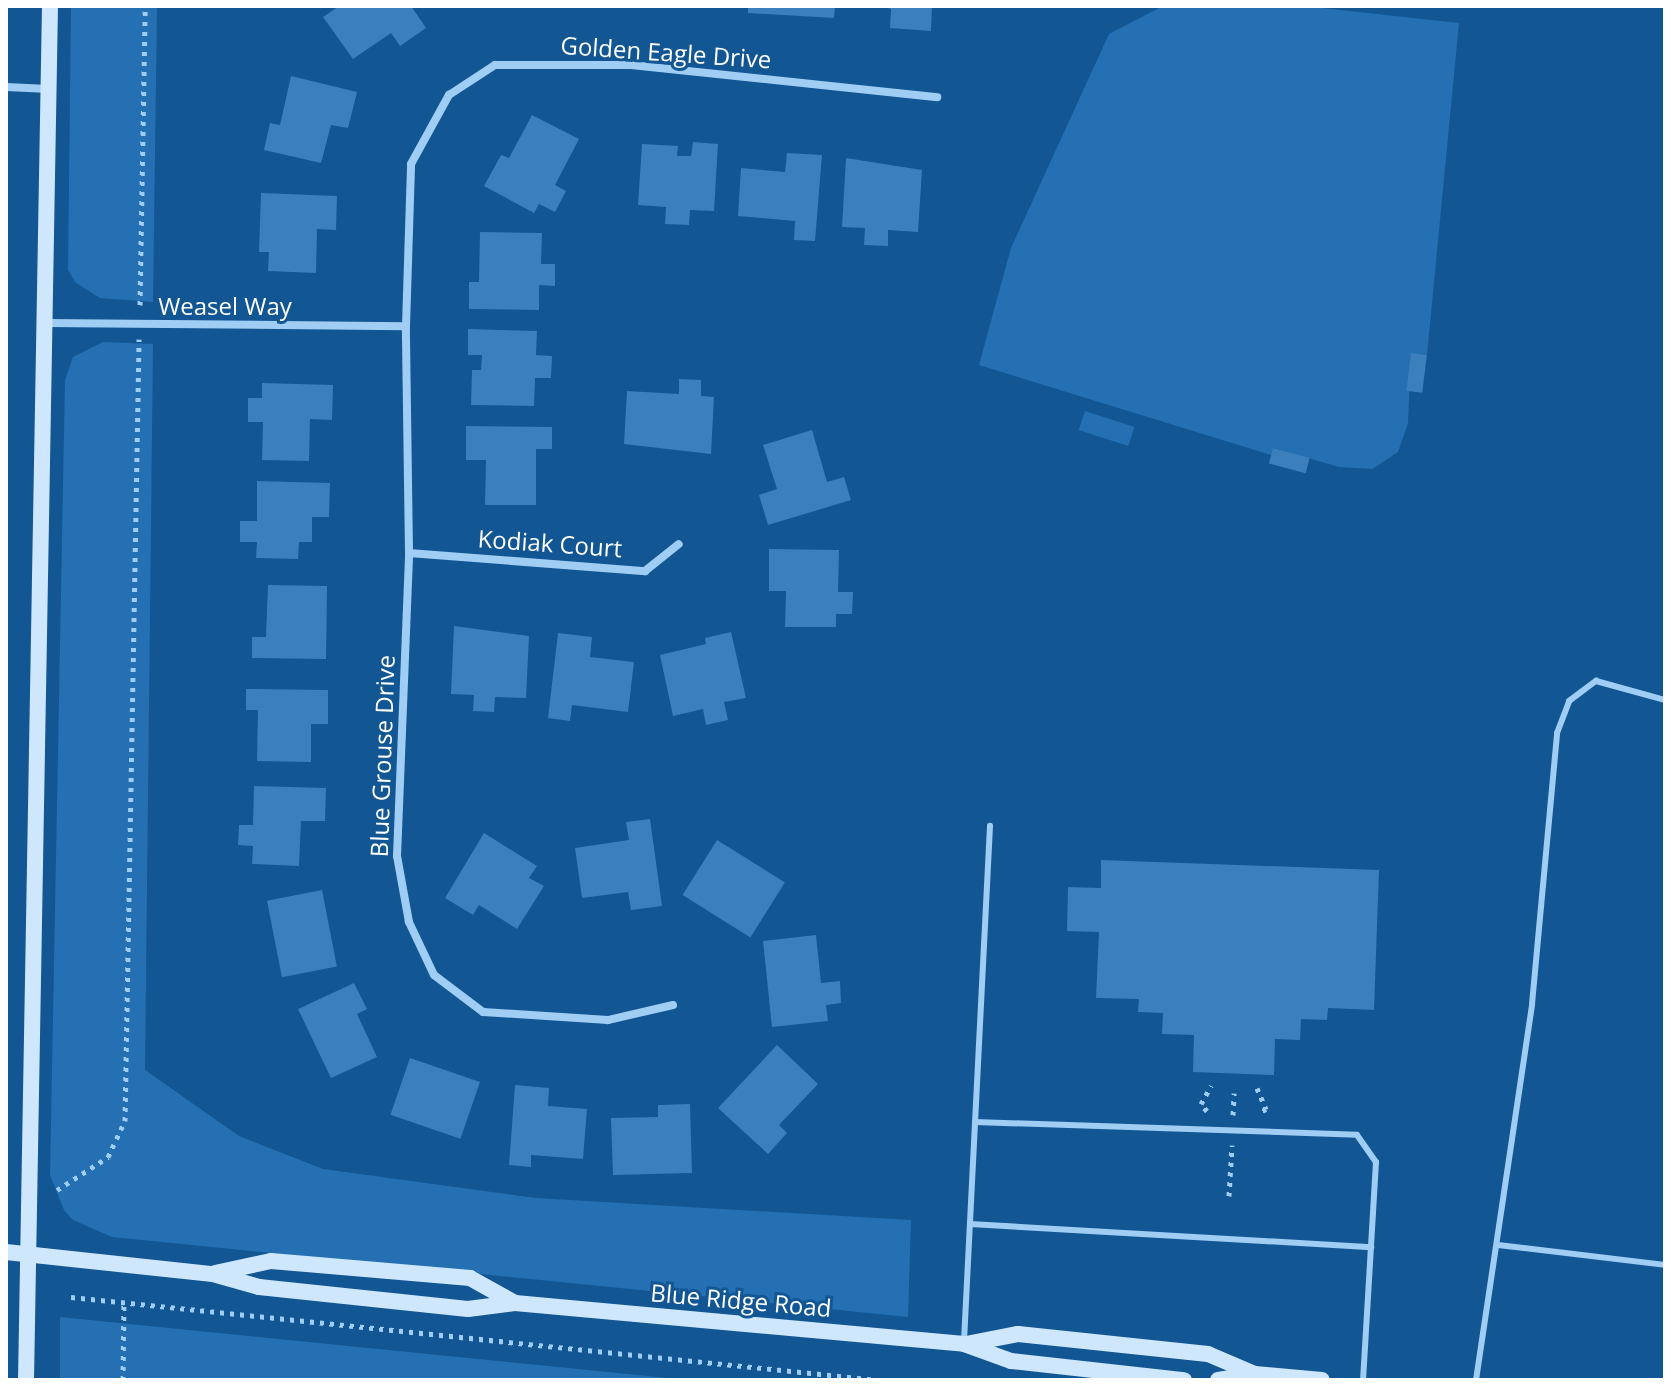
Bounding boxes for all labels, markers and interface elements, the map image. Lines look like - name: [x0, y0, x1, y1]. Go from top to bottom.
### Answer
- street label: Golden Eagle Drive: [560, 30, 772, 74]
- street label: Weasel Way: [158, 292, 292, 320]
- street label: Kodiak Court: [477, 524, 623, 562]
- street label: Blue Grouse Drive: [364, 654, 400, 858]
- street label: Blue Ridge Road: [649, 1278, 833, 1322]

